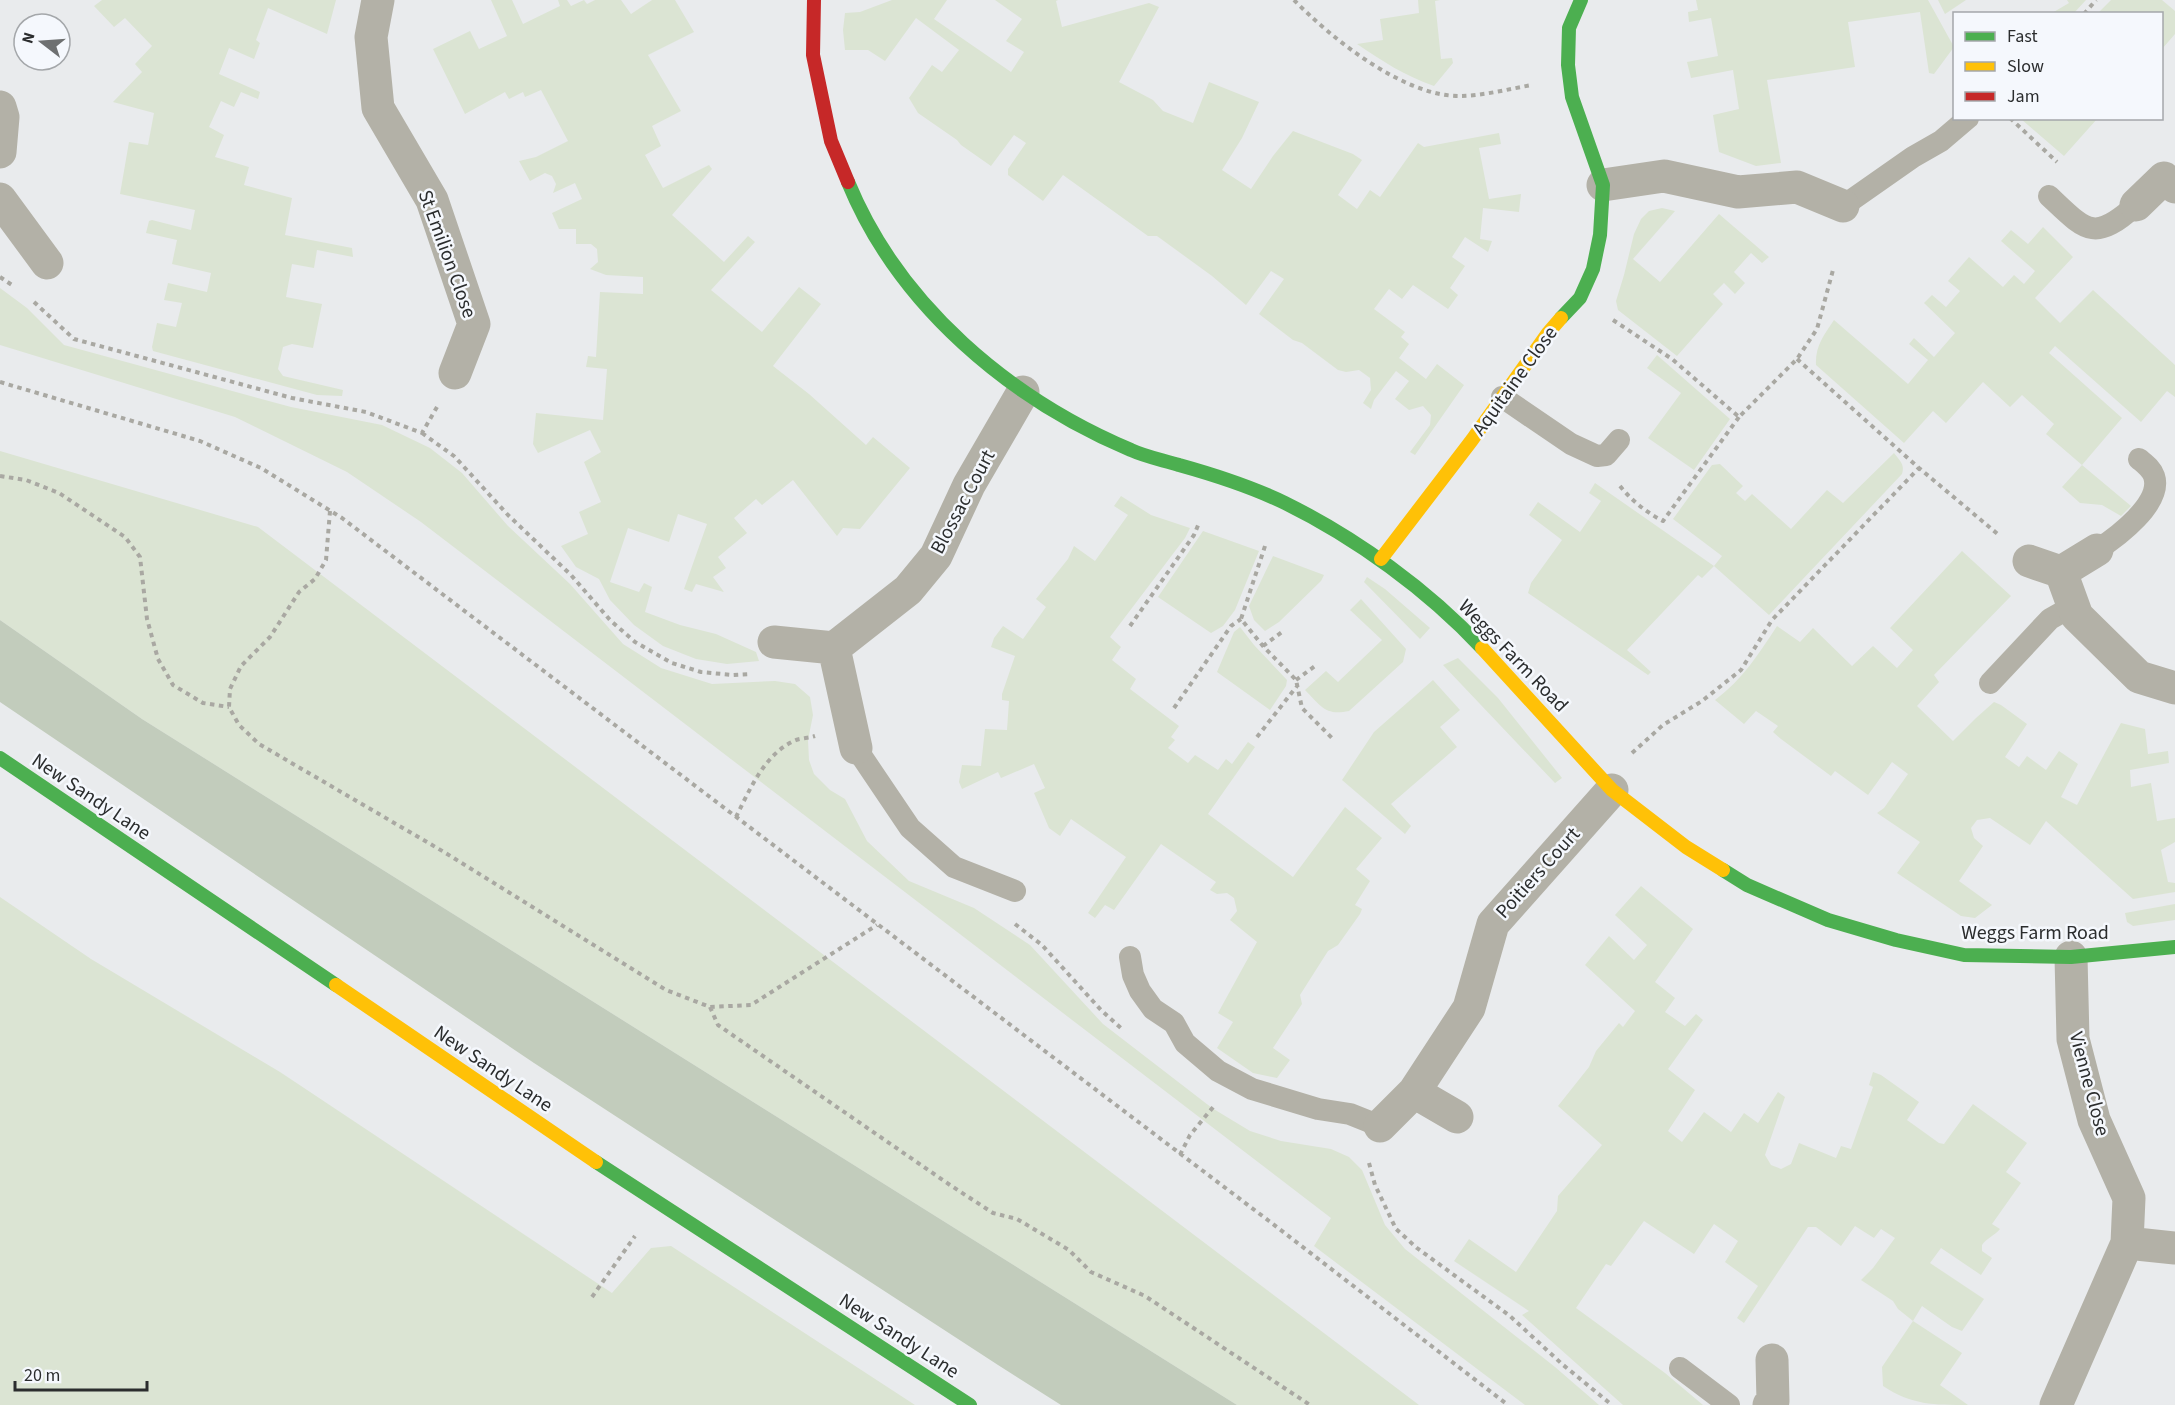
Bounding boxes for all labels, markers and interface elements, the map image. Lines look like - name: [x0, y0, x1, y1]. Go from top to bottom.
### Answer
- north arrow: [12, 12, 72, 72]
- legend: [1953, 12, 2163, 120]
- text: Fast: [2007, 24, 2038, 49]
- text: N: [17, 30, 41, 46]
- text: Slow: [2007, 54, 2044, 79]
- text: Jam: [2007, 84, 2040, 109]
- street label: St Emilion Close: [411, 186, 483, 322]
- street label: Aquitaine Close: [1466, 320, 1564, 442]
- street label: Blossac Court: [924, 445, 1002, 559]
- street label: Weggs Farm Road: [1452, 593, 1574, 719]
- street label: New Sandy Lane: [26, 747, 156, 847]
- street label: Poitiers Court: [1489, 821, 1587, 925]
- street label: Weggs Farm Road: [1961, 919, 2109, 947]
- street label: New Sandy Lane: [428, 1019, 558, 1119]
- street label: Vienne Close: [2062, 1029, 2116, 1139]
- street label: New Sandy Lane: [833, 1287, 965, 1385]
- scale bar: [15, 1354, 147, 1392]
- text: 20 m: [24, 1363, 60, 1388]

